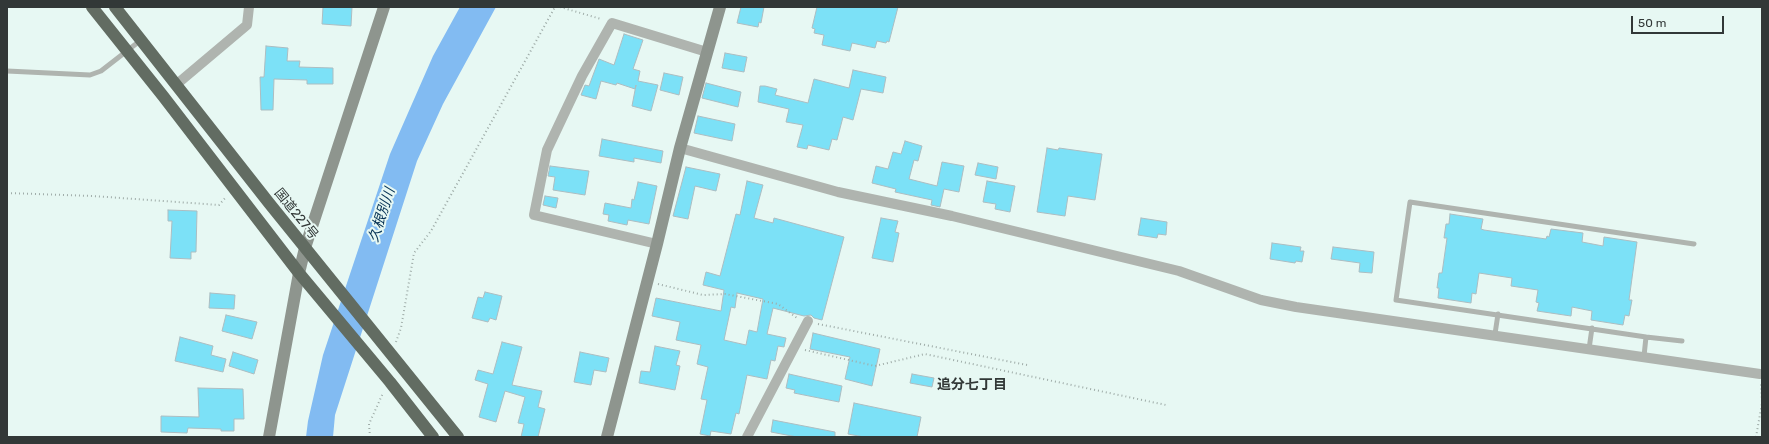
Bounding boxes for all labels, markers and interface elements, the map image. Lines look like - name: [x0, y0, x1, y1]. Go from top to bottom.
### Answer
- scale bar: [1633, 8, 1726, 34]
- text: 50 m: [1638, 16, 1666, 30]
- street label: 国道227号: [271, 185, 321, 243]
- water label: 久根別川: [365, 186, 399, 244]
- district label: 追分七丁目: [937, 377, 1007, 393]

